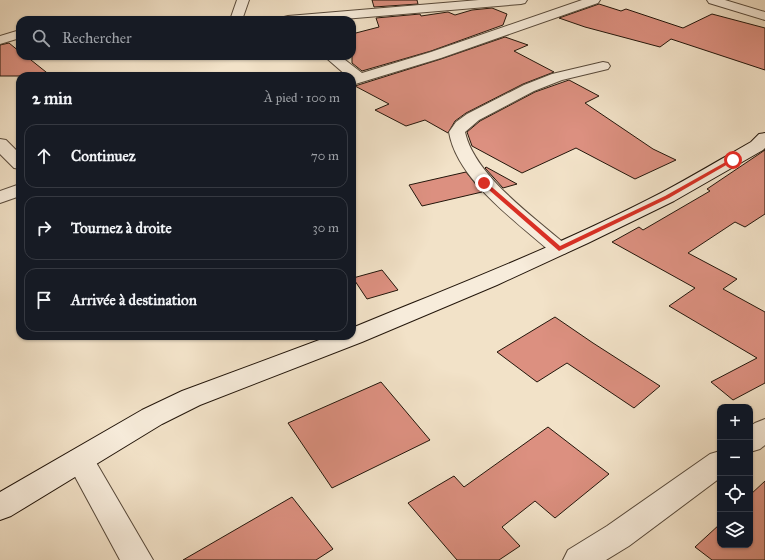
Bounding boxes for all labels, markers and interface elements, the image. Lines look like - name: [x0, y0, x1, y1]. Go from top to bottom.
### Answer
- search box: [16, 16, 356, 60]
- icon: search: [30, 27, 52, 49]
- text: Rechercher: [62, 29, 132, 47]
- text: 2 min: [32, 88, 72, 109]
- text: À pied · 100 m: [264, 90, 340, 106]
- icon: ahead: [33, 145, 55, 167]
- text: Continuez: [71, 147, 136, 165]
- text: 70 m: [311, 148, 339, 164]
- route start: [724, 151, 742, 169]
- route end: [475, 174, 493, 192]
- icon: right: [33, 217, 55, 239]
- text: Tournez à droite: [71, 219, 172, 237]
- text: 30 m: [313, 220, 339, 236]
- icon: arrive: [33, 289, 55, 311]
- text: Arrivée à destination: [71, 291, 197, 309]
- map controls: [717, 404, 753, 548]
- button: +: [717, 404, 753, 440]
- button: −: [717, 440, 753, 476]
- button: locate: [717, 476, 753, 512]
- button: layers: [717, 512, 753, 548]

